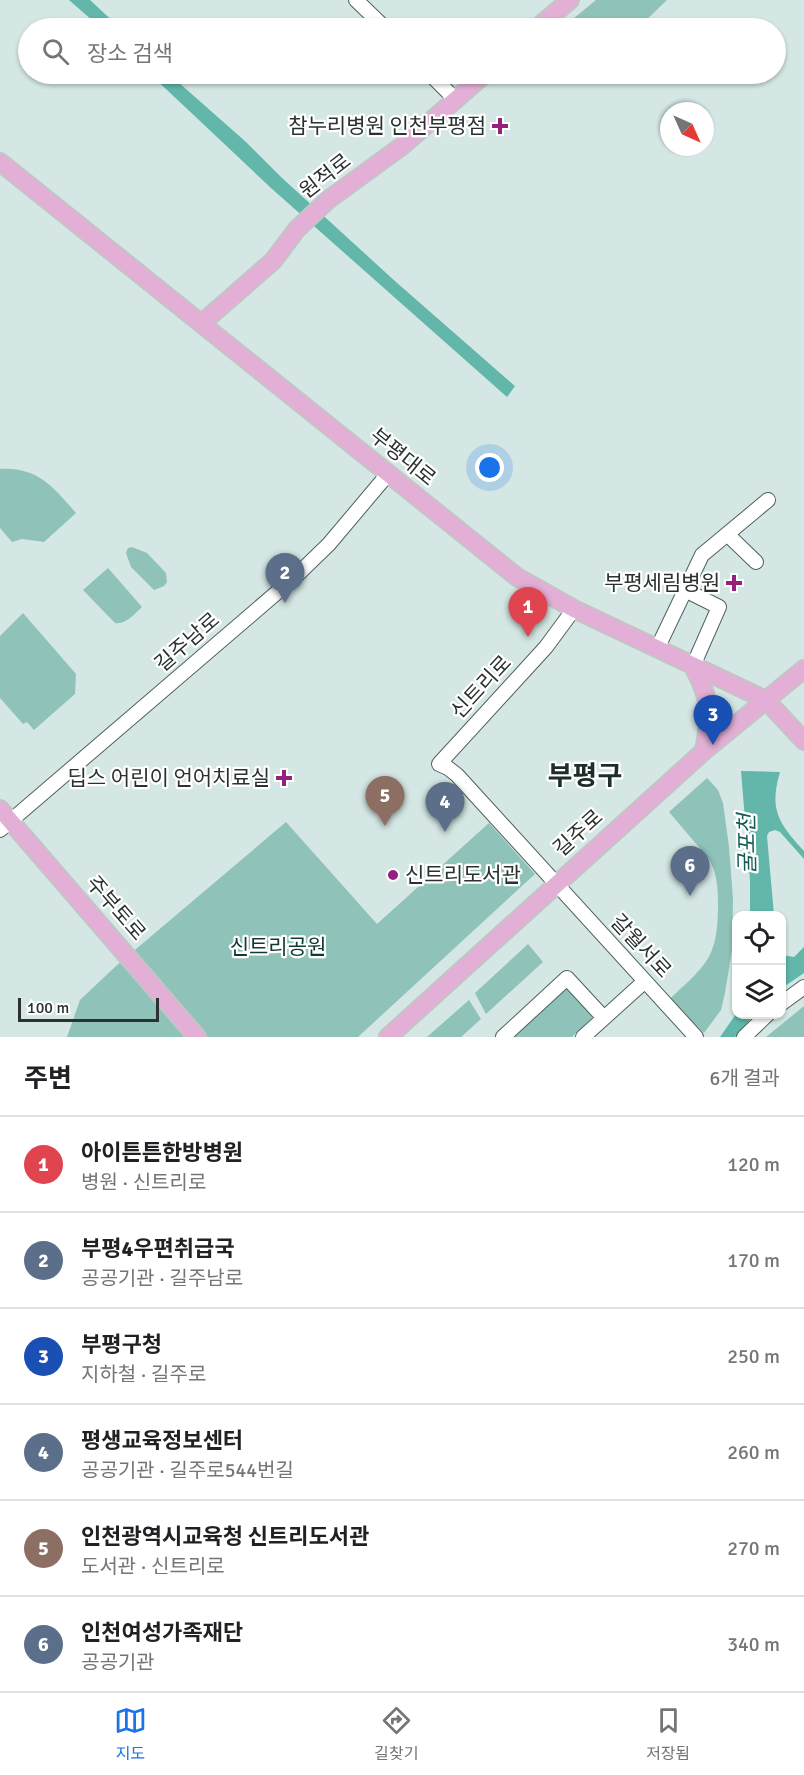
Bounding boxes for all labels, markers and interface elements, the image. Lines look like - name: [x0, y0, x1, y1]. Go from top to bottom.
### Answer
- search box: [18, 18, 786, 84]
- icon: search: [39, 35, 72, 68]
- text: 장소 검색: [87, 40, 173, 67]
- north arrow: [660, 102, 714, 156]
- place label: 참누리병원 인천부평점: [288, 113, 486, 139]
- marker: 참누리병원 인천부평점: [491, 117, 509, 135]
- street label: 원적로: [294, 148, 356, 204]
- street label: 부평대로: [365, 423, 441, 491]
- your location: [475, 453, 504, 482]
- pin: 2: [266, 554, 304, 603]
- place label: 부평세림병원: [604, 570, 720, 596]
- marker: 부평세림병원: [725, 574, 743, 592]
- pin: 1: [508, 588, 548, 637]
- street label: 길주남로: [149, 607, 225, 677]
- street label: 신트리로: [445, 650, 517, 724]
- pin: 3: [694, 696, 732, 745]
- district label: 부평구: [548, 760, 622, 793]
- place label: 딥스 어린이 언어치료실: [68, 765, 270, 791]
- marker: 딥스 어린이 언어치료실: [275, 769, 293, 787]
- pin: 5: [366, 776, 404, 826]
- pin: 4: [426, 782, 464, 832]
- street label: 길주로: [548, 804, 608, 862]
- water label: 굴포천: [733, 811, 761, 875]
- pin: 6: [670, 846, 710, 896]
- place label: 신트리도서관: [405, 862, 521, 888]
- marker: 신트리도서관: [386, 868, 400, 882]
- street label: 주부토로: [81, 870, 151, 946]
- street label: 갈월서로: [605, 909, 677, 983]
- map controls: [732, 911, 786, 1019]
- button: locate: [732, 911, 786, 965]
- park label: 신트리공원: [230, 934, 326, 960]
- button: layers: [732, 965, 786, 1019]
- scale bar: [18, 995, 159, 1022]
- text: 100 m: [27, 998, 69, 1018]
- text: 주변: [24, 1063, 72, 1095]
- text: 6개 결과: [710, 1066, 780, 1091]
- text: 아이튼튼한방병원: [81, 1139, 243, 1166]
- text: 1: [38, 1152, 49, 1177]
- text: 120 m: [727, 1152, 780, 1177]
- text: 병원 · 신트리로: [81, 1170, 206, 1195]
- text: 부평4우편취급국: [81, 1235, 235, 1262]
- text: 2: [38, 1248, 49, 1273]
- text: 170 m: [727, 1248, 780, 1273]
- text: 공공기관 · 길주남로: [81, 1266, 243, 1291]
- text: 부평구청: [81, 1331, 162, 1358]
- text: 3: [38, 1344, 49, 1369]
- text: 250 m: [727, 1344, 780, 1369]
- text: 지하철 · 길주로: [81, 1362, 206, 1387]
- text: 평생교육정보센터: [81, 1427, 243, 1454]
- text: 4: [38, 1440, 49, 1465]
- text: 260 m: [727, 1440, 780, 1465]
- text: 공공기관 · 길주로544번길: [81, 1458, 294, 1483]
- text: 인천광역시교육청 신트리도서관: [81, 1523, 369, 1550]
- text: 5: [38, 1536, 49, 1561]
- text: 270 m: [727, 1536, 780, 1561]
- text: 도서관 · 신트리로: [81, 1554, 225, 1579]
- text: 인천여성가족재단: [81, 1619, 243, 1646]
- text: 6: [38, 1632, 49, 1657]
- text: 340 m: [727, 1632, 780, 1657]
- text: 공공기관: [81, 1650, 155, 1675]
- tab: 지도: [114, 1704, 147, 1764]
- tab: 길찾기: [374, 1704, 418, 1764]
- tab: 저장됨: [646, 1704, 690, 1764]

